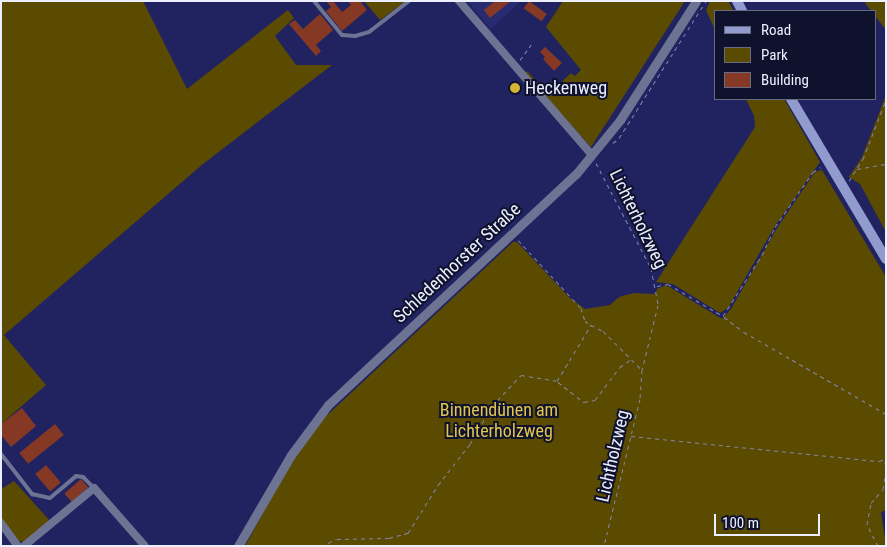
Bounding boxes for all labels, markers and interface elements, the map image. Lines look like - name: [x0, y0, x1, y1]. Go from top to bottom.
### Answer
- legend: [714, 10, 877, 100]
- text: Road: [761, 21, 791, 39]
- text: Park: [761, 46, 788, 64]
- text: Building: [761, 71, 809, 89]
- place label: Heckenweg: [525, 77, 607, 99]
- marker: Heckenweg: [509, 82, 521, 94]
- street label: Lichterholzweg: [605, 166, 671, 272]
- street label: Schledenhorster Straße: [389, 198, 525, 328]
- park label: Binnendünen am Lichterholzweg: [440, 400, 558, 442]
- street label: Lichtholzweg: [592, 408, 634, 504]
- scale bar: [717, 504, 823, 536]
- text: 100 m: [722, 514, 759, 532]

